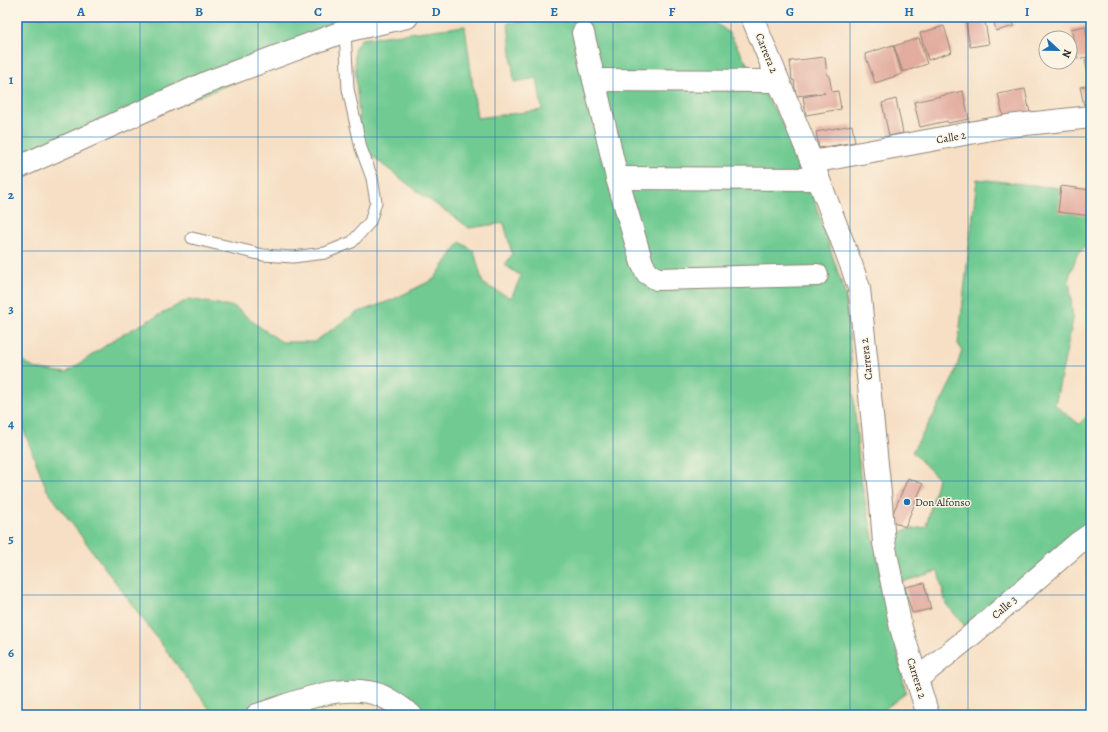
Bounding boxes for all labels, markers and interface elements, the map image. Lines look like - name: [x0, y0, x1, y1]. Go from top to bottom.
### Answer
- text: A: [76, 3, 86, 20]
- text: B: [195, 3, 203, 20]
- text: C: [314, 3, 322, 20]
- text: D: [431, 3, 441, 20]
- text: E: [550, 3, 558, 20]
- text: F: [669, 3, 676, 20]
- text: G: [786, 3, 794, 20]
- text: H: [904, 3, 914, 20]
- text: I: [1025, 3, 1030, 20]
- north arrow: [1038, 30, 1078, 70]
- street label: Carrera 2: [752, 31, 781, 75]
- text: N: [1058, 47, 1075, 60]
- text: 1: [9, 71, 14, 88]
- street label: Calle 2: [935, 128, 967, 147]
- text: 2: [8, 186, 15, 203]
- text: 3: [8, 300, 14, 317]
- street label: Carrera 2: [857, 337, 876, 381]
- text: 4: [8, 415, 14, 432]
- place label: Don Alfonso: [915, 495, 971, 510]
- marker: Don Alfonso: [902, 497, 912, 507]
- text: 5: [8, 530, 14, 547]
- street label: Calle 3: [988, 592, 1020, 623]
- text: 6: [8, 644, 14, 661]
- street label: Carrera 2: [903, 656, 930, 700]

